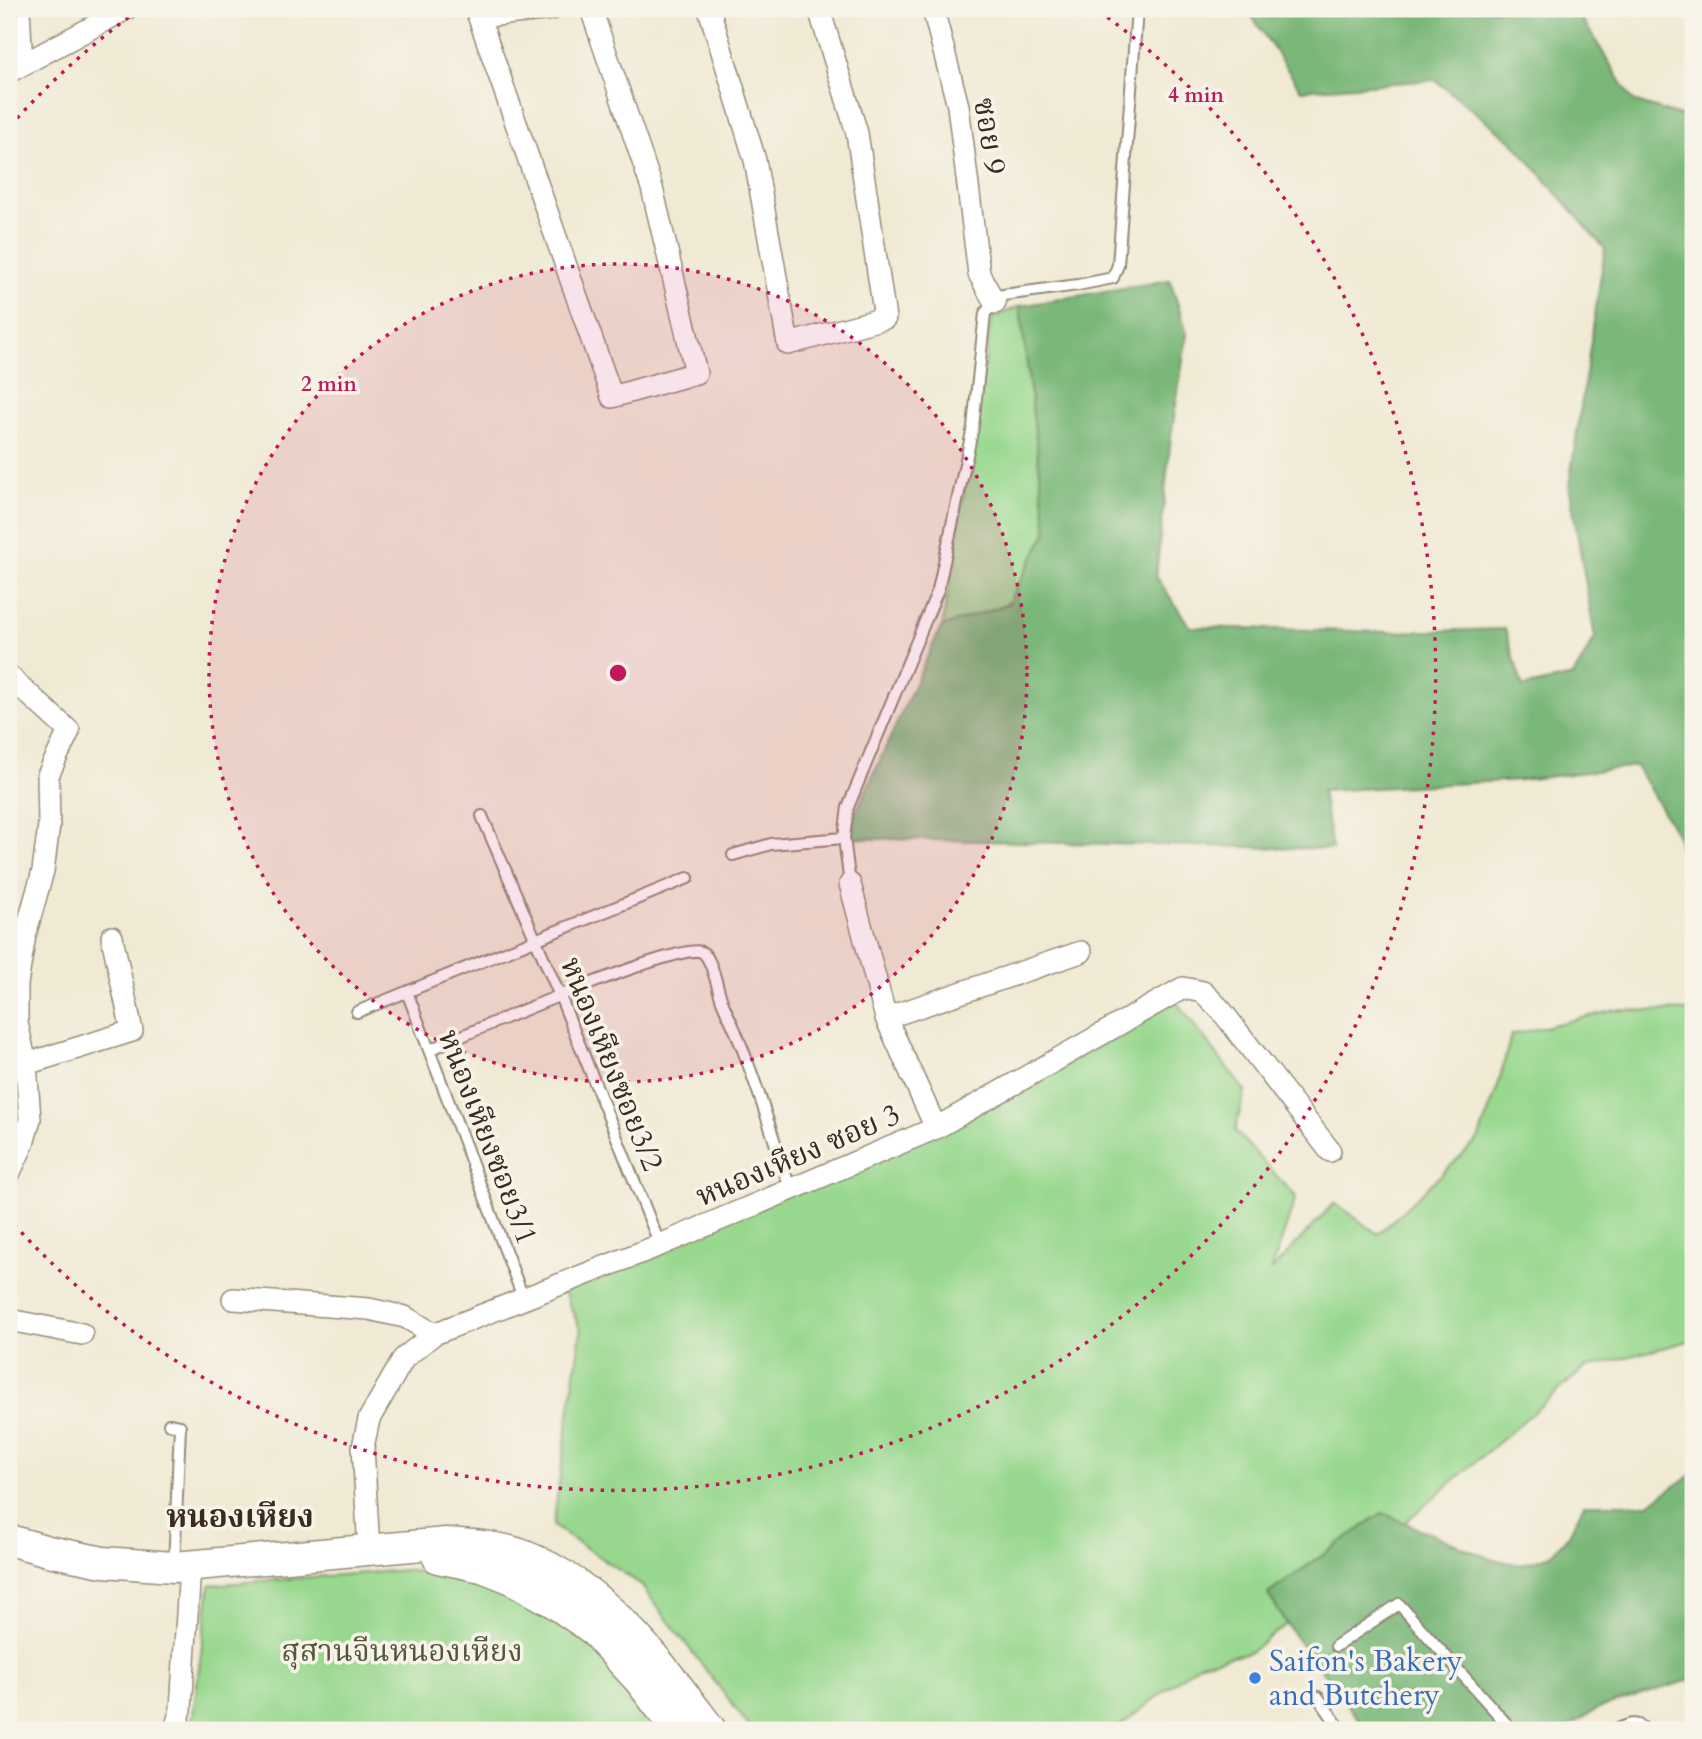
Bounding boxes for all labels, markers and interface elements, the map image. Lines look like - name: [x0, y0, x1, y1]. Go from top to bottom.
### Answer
- text: 4 min: [1168, 81, 1224, 110]
- street label: ซอย 9: [963, 95, 1016, 177]
- text: 2 min: [301, 370, 357, 399]
- centre of rings: [606, 661, 630, 685]
- street label: หนองเหียงซอย3/2: [550, 951, 673, 1177]
- street label: หนองเหียงซอย3/1: [428, 1024, 547, 1251]
- street label: หนองเหียง ซอย 3: [690, 1094, 907, 1217]
- district label: หนองเหียง: [166, 1495, 314, 1539]
- park label: สุสานจีนหนองเหียง: [281, 1631, 523, 1672]
- place label: Saifon's Bakery and Butchery: [1269, 1641, 1463, 1716]
- marker: Saifon's Bakery and Butchery: [1247, 1670, 1263, 1686]

